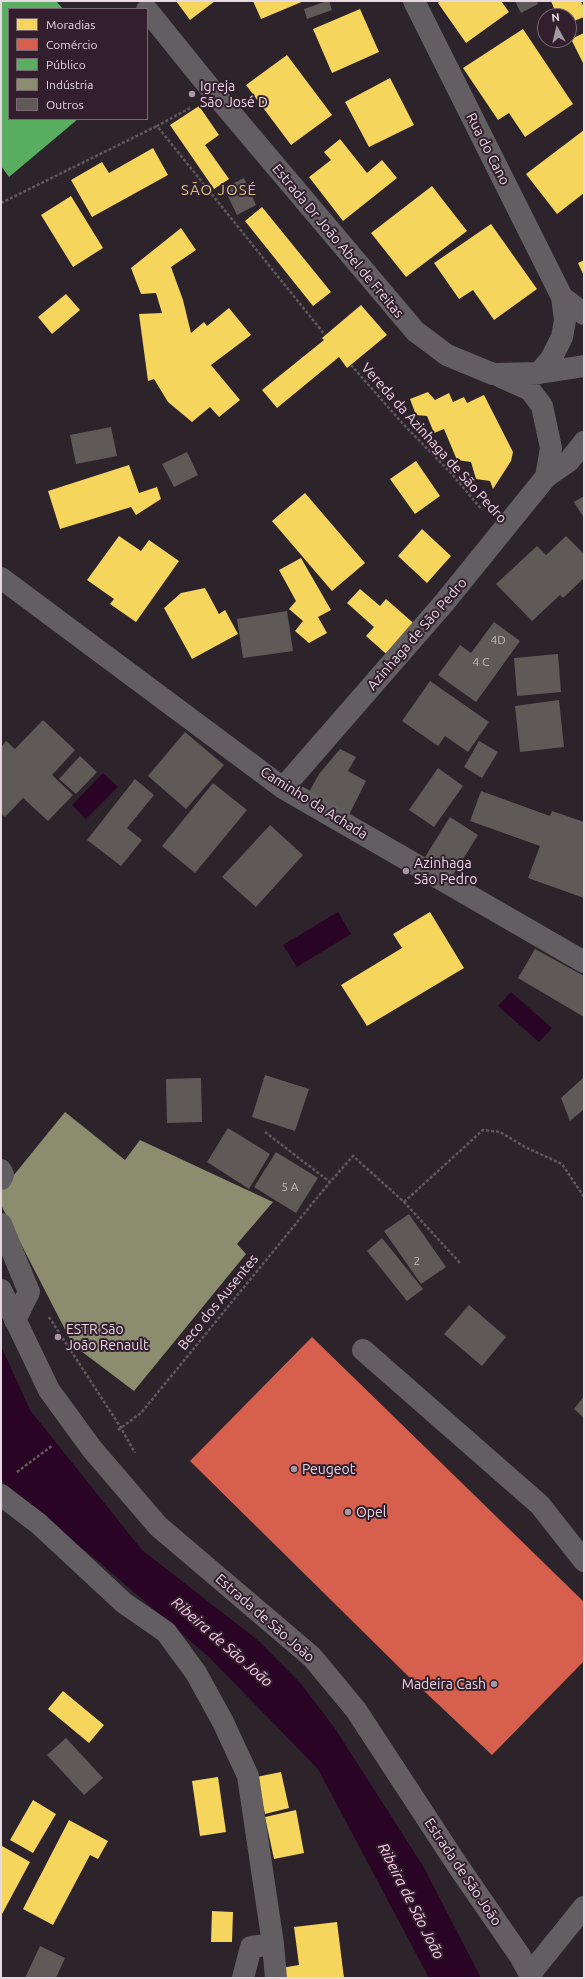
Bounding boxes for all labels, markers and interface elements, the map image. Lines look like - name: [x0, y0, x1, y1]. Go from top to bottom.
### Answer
- legend: [8, 8, 148, 120]
- north arrow: [537, 8, 577, 48]
- text: N: [551, 11, 560, 24]
- text: Moradias: [46, 18, 95, 31]
- text: Comércio: [46, 38, 97, 51]
- text: Público: [46, 58, 86, 71]
- text: Indústria: [46, 78, 93, 91]
- place label: Igreja São José D: [200, 78, 268, 110]
- marker: Igreja São José D: [187, 89, 197, 99]
- text: Outros: [46, 98, 84, 111]
- street label: Rua do Cano: [463, 110, 513, 188]
- street label: Estrada Dr João Abel de Freitas: [269, 161, 407, 321]
- district label: SÃO JOSÉ: [181, 181, 257, 199]
- street label: Vereda da Azinhaga de São Pedro: [358, 359, 510, 527]
- street label: Azinhaga de São Pedro: [364, 574, 470, 694]
- house number: 4D: [490, 633, 506, 647]
- house number: 4 C: [473, 655, 489, 669]
- street label: Caminho da Achada: [257, 763, 371, 843]
- place label: Azinhaga São Pedro: [414, 855, 477, 888]
- marker: Azinhaga São Pedro: [401, 866, 411, 876]
- house number: 5 A: [281, 1180, 299, 1194]
- street label: Beco dos Ausentes: [174, 1251, 262, 1353]
- house number: 2: [414, 1254, 420, 1268]
- place label: ESTR São João Renault: [66, 1321, 148, 1354]
- marker: ESTR São João Renault: [53, 1332, 63, 1342]
- place label: Peugeot: [302, 1461, 355, 1477]
- marker: Peugeot: [289, 1464, 299, 1474]
- place label: Opel: [356, 1504, 386, 1520]
- marker: Opel: [343, 1507, 353, 1517]
- street label: Estrada de São João: [212, 1570, 318, 1666]
- water label: Ribeira de São João: [168, 1593, 276, 1691]
- place label: Madeira Cash: [402, 1676, 486, 1692]
- marker: Madeira Cash: [489, 1679, 499, 1689]
- street label: Estrada de São João: [421, 1815, 505, 1929]
- water label: Ribeira de São João: [374, 1840, 448, 1962]

